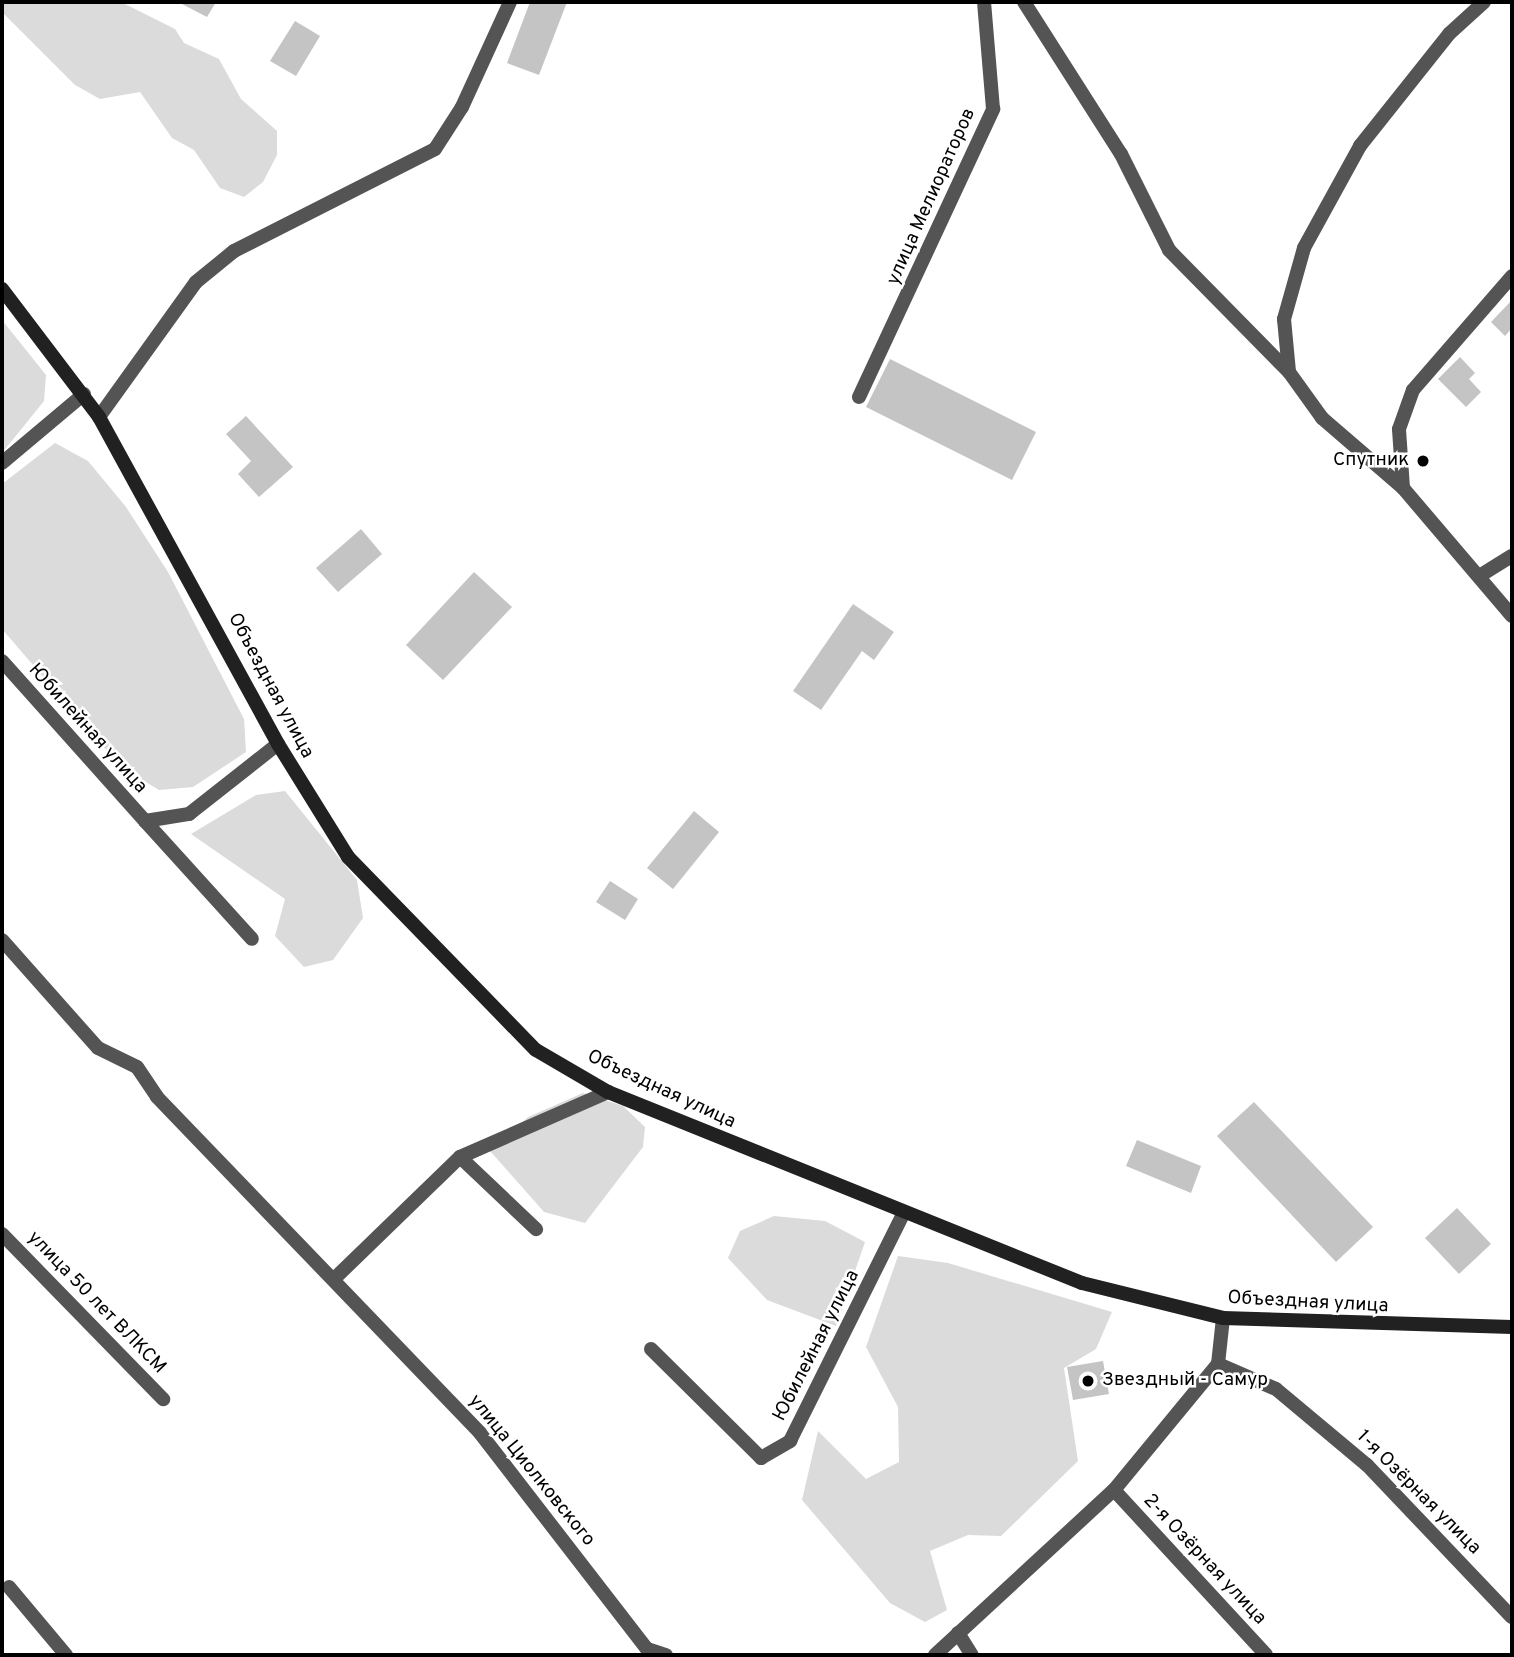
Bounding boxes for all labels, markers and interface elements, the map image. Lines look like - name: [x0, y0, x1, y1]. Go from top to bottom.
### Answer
- street label: улица Мелиораторов: [883, 105, 981, 289]
- place label: Спутник: [1333, 450, 1409, 472]
- marker: Спутник: [1415, 453, 1431, 469]
- street label: Объездная улица: [222, 610, 318, 762]
- street label: Юбилейная улица: [23, 659, 151, 799]
- street label: Объездная улица: [583, 1046, 739, 1134]
- street label: улица 50 лет ВЛКСМ: [22, 1227, 170, 1379]
- street label: Юбилейная улица: [769, 1267, 865, 1425]
- street label: Объездная улица: [1227, 1287, 1389, 1319]
- place label: Звездный - Самур: [1102, 1370, 1268, 1392]
- marker: Звездный - Самур: [1080, 1373, 1096, 1389]
- street label: улица Циолковского: [463, 1391, 599, 1551]
- street label: 1-я Озёрная улица: [1351, 1426, 1485, 1560]
- street label: 2-я Озёрная улица: [1138, 1490, 1270, 1630]

